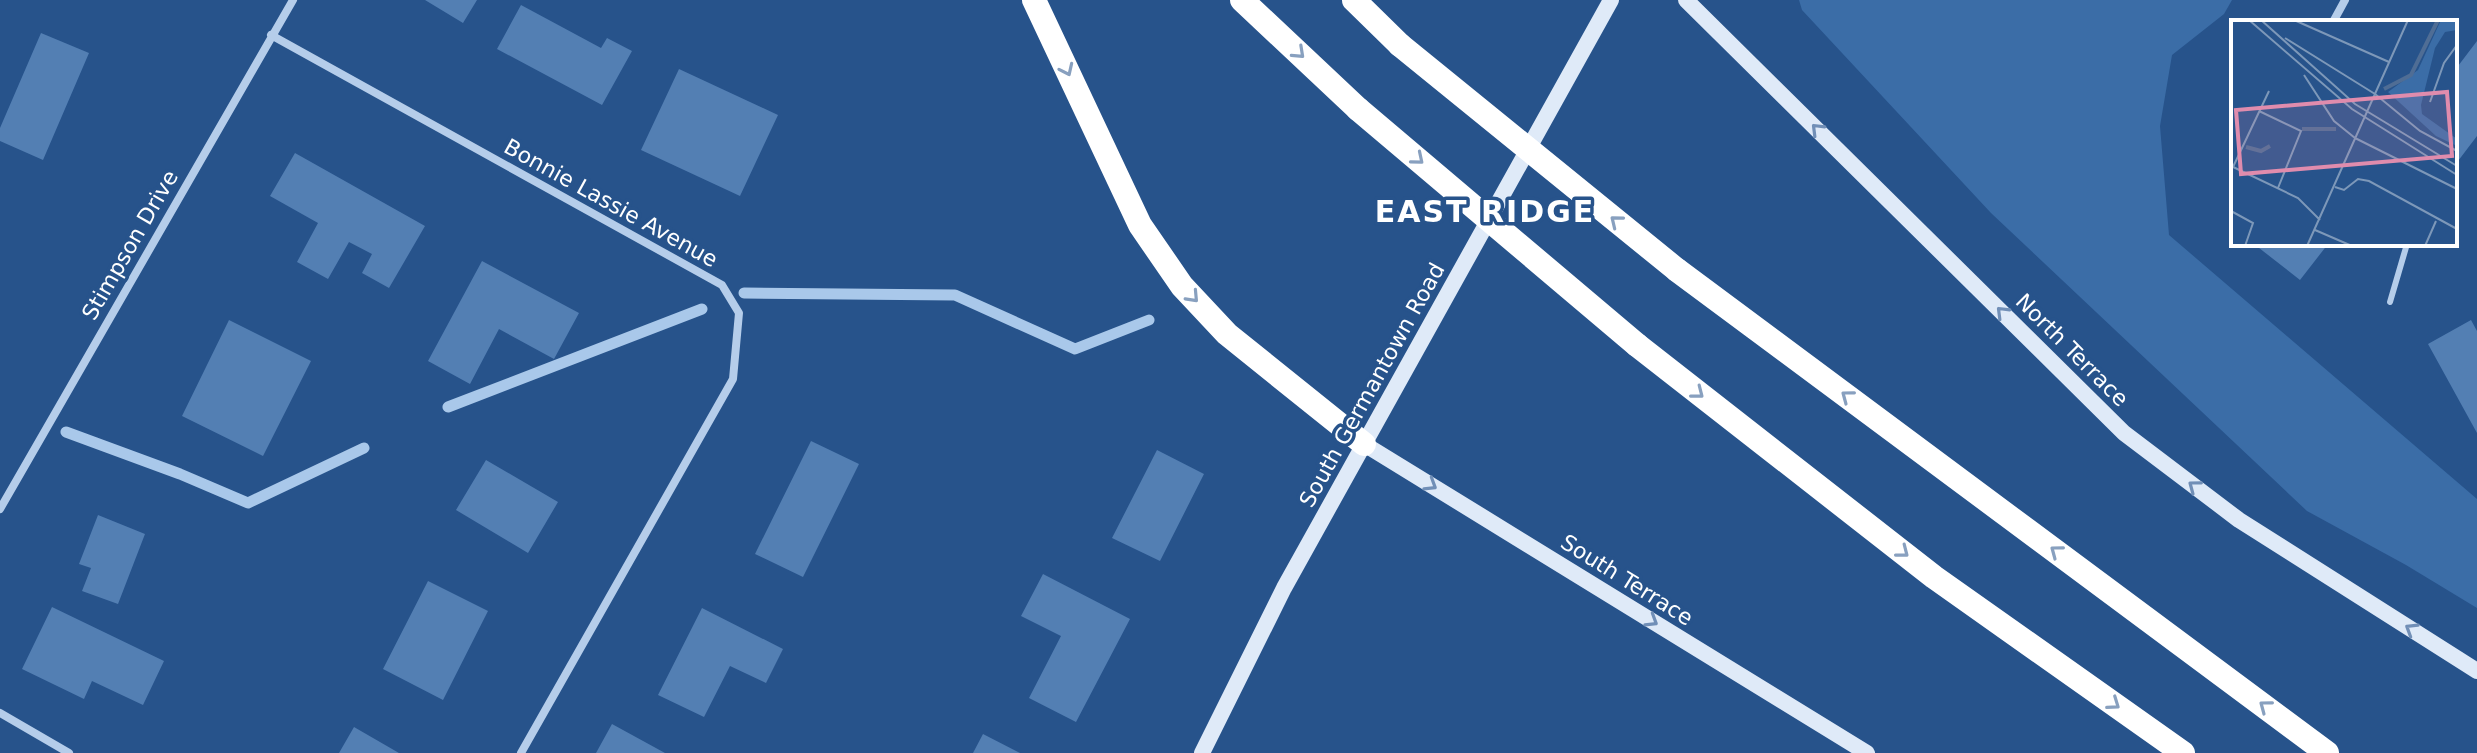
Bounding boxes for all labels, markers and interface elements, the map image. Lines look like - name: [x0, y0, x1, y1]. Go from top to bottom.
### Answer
- inset map: [2231, 20, 2457, 246]
- one-way arrow: [1290, 44, 1304, 59]
- one-way arrow: [1057, 62, 1073, 77]
- one-way arrow: [1812, 124, 1826, 138]
- street label: Bonnie Lassie Avenue: [500, 134, 722, 272]
- one-way arrow: [1408, 149, 1423, 164]
- street label: Stimpson Drive: [77, 166, 183, 324]
- district label: EAST RIDGE: [1375, 194, 1595, 229]
- one-way arrow: [1611, 216, 1626, 231]
- street label: South Germantown Road: [1294, 259, 1450, 511]
- one-way arrow: [1183, 287, 1197, 302]
- street label: North Terrace: [2011, 289, 2133, 411]
- one-way arrow: [1997, 307, 2011, 321]
- one-way arrow: [1689, 383, 1704, 397]
- one-way arrow: [1841, 392, 1856, 406]
- one-way arrow: [1422, 475, 1436, 490]
- one-way arrow: [2188, 481, 2203, 496]
- street label: South Terrace: [1556, 529, 1698, 631]
- one-way arrow: [1894, 543, 1909, 557]
- one-way arrow: [2050, 547, 2065, 561]
- one-way arrow: [1643, 611, 1658, 627]
- one-way arrow: [2405, 624, 2420, 639]
- one-way arrow: [2106, 694, 2120, 709]
- one-way arrow: [2259, 702, 2273, 716]

